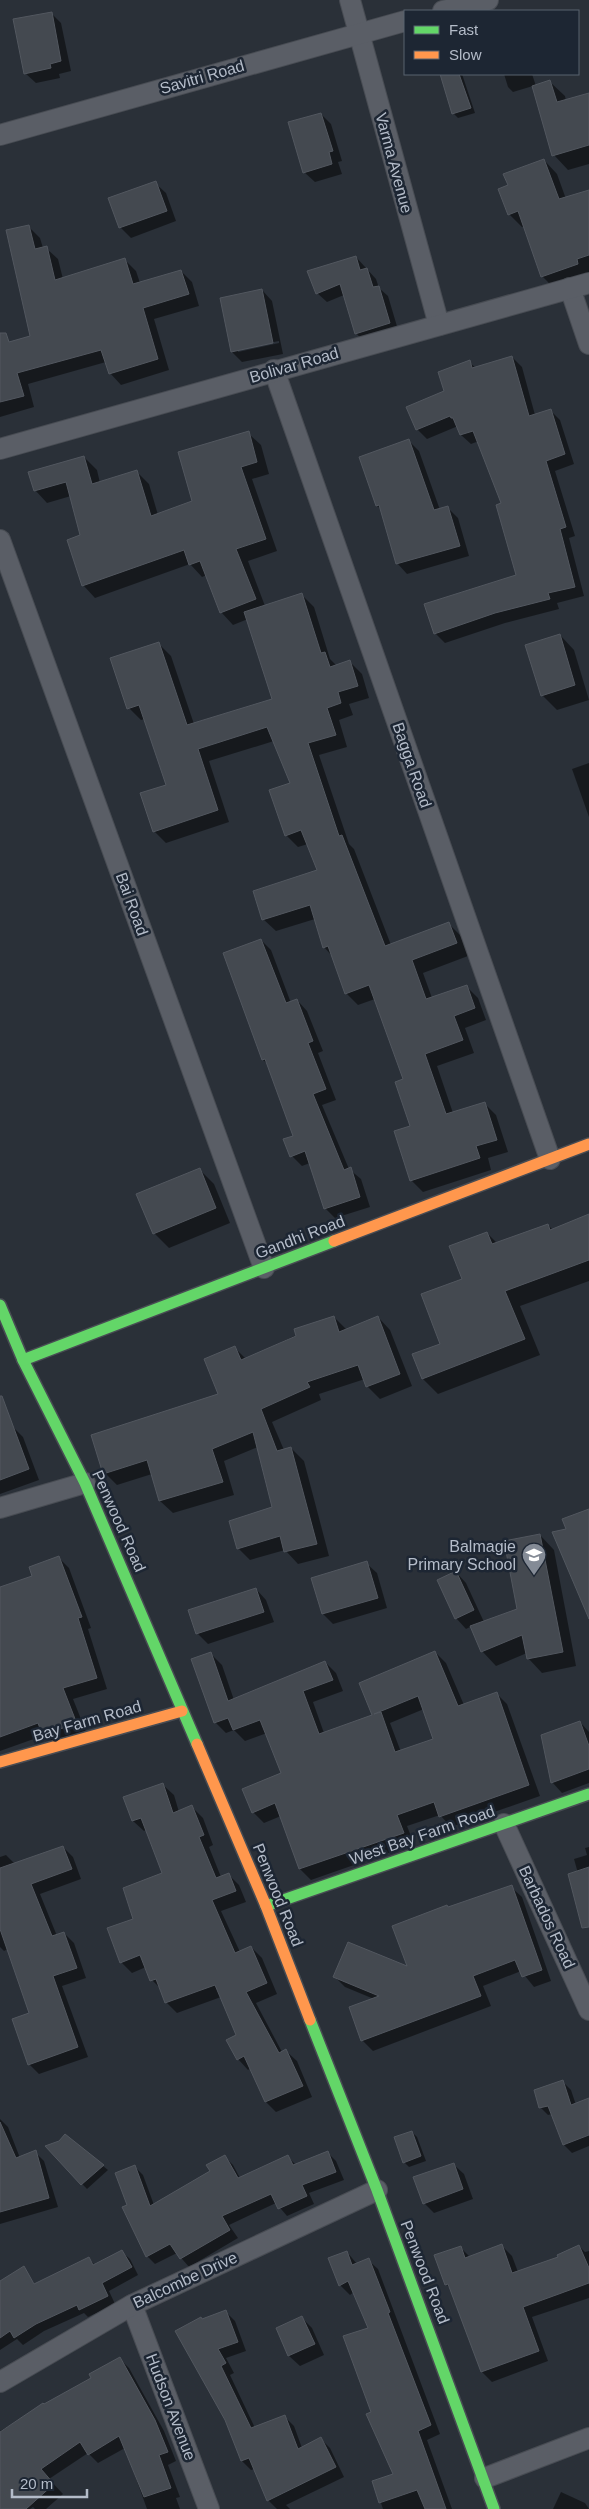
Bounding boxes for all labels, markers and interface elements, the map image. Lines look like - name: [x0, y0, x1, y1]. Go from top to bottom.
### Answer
- legend: [404, 10, 579, 75]
- text: Fast: [449, 21, 479, 38]
- text: Slow: [449, 46, 482, 63]
- street label: Savitri Road: [158, 57, 246, 97]
- street label: Varma Avenue: [372, 111, 416, 215]
- street label: Bolivar Road: [248, 344, 340, 386]
- street label: Bagga Road: [389, 720, 435, 810]
- street label: Bai Road: [113, 870, 151, 938]
- street label: Gandhi Road: [253, 1212, 347, 1262]
- street label: Penwood Road: [89, 1468, 149, 1574]
- place label: Balmagie Primary School: [408, 1538, 516, 1573]
- school or university icon: Balmagie Primary School: [521, 1542, 547, 1576]
- street label: Bay Farm Road: [31, 1697, 143, 1745]
- street label: West Bay Farm Road: [347, 1802, 497, 1868]
- street label: Penwood Road: [250, 1841, 306, 1949]
- street label: Barbados Road: [516, 1863, 578, 1971]
- street label: Penwood Road: [397, 2218, 453, 2326]
- street label: Balcombe Drive: [130, 2248, 240, 2312]
- street label: Hudson Avenue: [143, 2351, 199, 2463]
- scale bar: [12, 2466, 88, 2498]
- text: 20 m: [20, 2475, 53, 2492]

